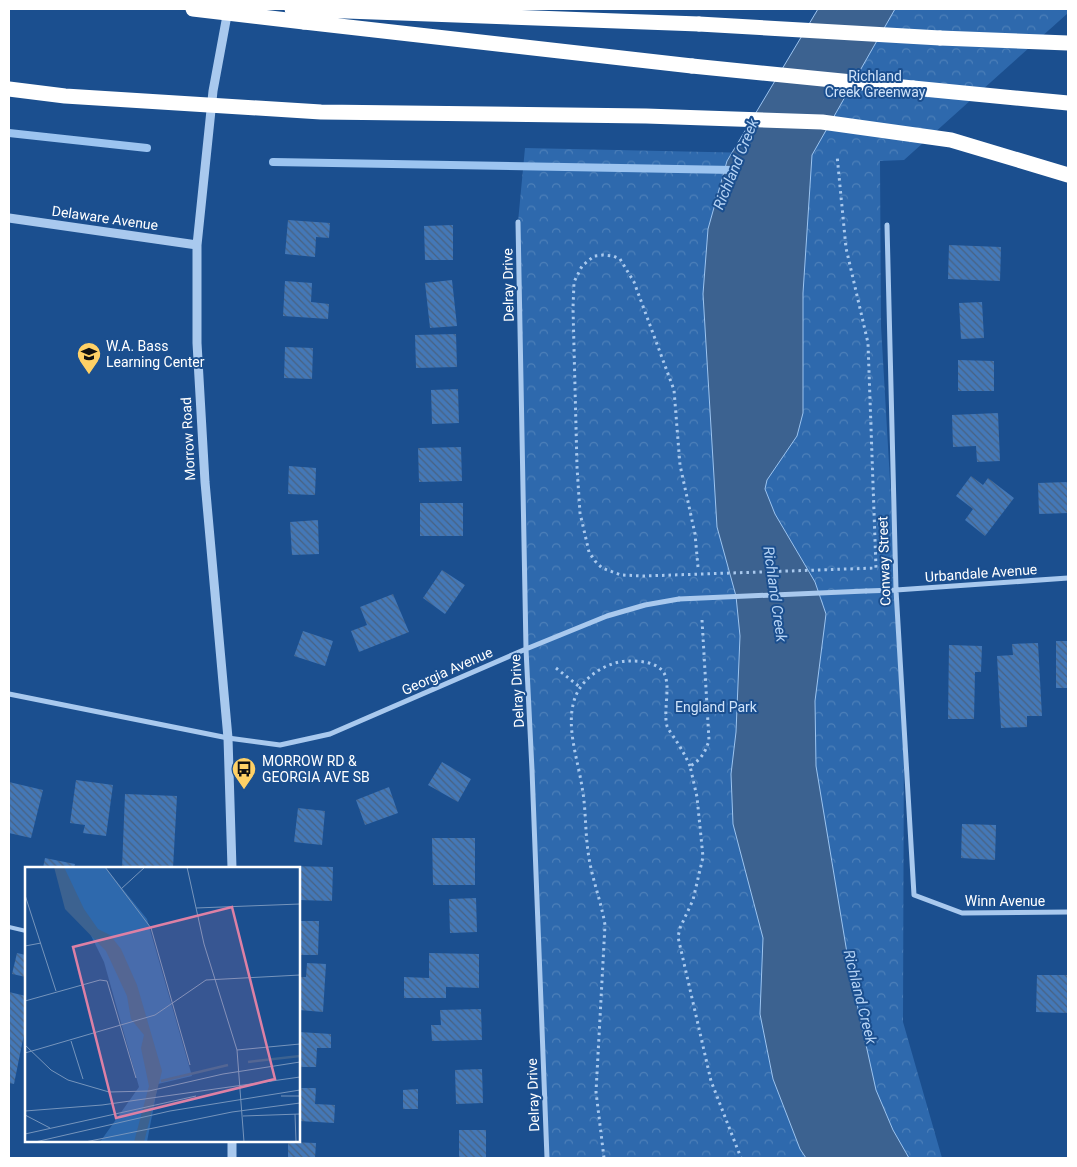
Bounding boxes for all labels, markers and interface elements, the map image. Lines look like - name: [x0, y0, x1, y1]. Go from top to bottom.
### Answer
- park label: Richland Creek Greenway: [825, 68, 926, 100]
- water label: Richland Creek: [710, 115, 763, 212]
- street label: Delaware Avenue: [51, 203, 159, 233]
- street label: Delray Drive: [499, 248, 517, 322]
- place label: W.A. Bass Learning Center: [106, 338, 205, 370]
- school or university icon: W.A. Bass Learning Center: [76, 341, 102, 375]
- street label: Morrow Road: [178, 397, 198, 481]
- street label: Conway Street: [874, 515, 894, 606]
- water label: Richland Creek: [759, 545, 791, 644]
- street label: Urbandale Avenue: [924, 561, 1038, 585]
- street label: Georgia Avenue: [399, 644, 495, 698]
- street label: Delray Drive: [507, 654, 527, 728]
- park label: England Park: [675, 699, 758, 715]
- place label: MORROW RD & GEORGIA AVE SB: [262, 753, 370, 785]
- bus stop icon: MORROW RD & GEORGIA AVE SB: [231, 756, 257, 790]
- inset map: [25, 867, 300, 1142]
- street label: Winn Avenue: [965, 893, 1045, 909]
- water label: Richland Creek: [840, 948, 881, 1047]
- street label: Delray Drive: [524, 1058, 542, 1132]

